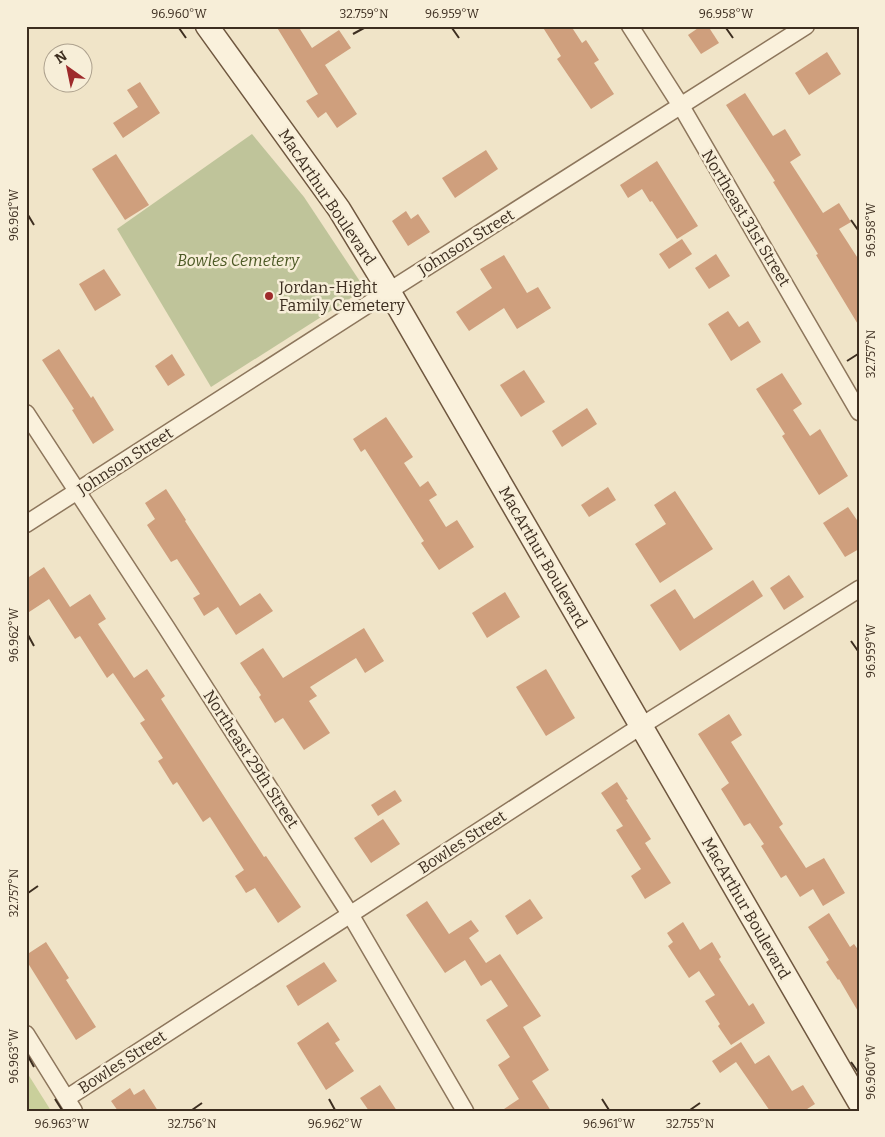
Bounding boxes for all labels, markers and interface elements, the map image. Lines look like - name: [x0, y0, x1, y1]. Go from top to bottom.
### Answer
- text: 96.960°W: [151, 7, 207, 21]
- text: 32.759°N: [339, 7, 389, 21]
- text: 96.959°W: [425, 7, 480, 21]
- text: 96.958°W: [699, 7, 754, 21]
- north arrow: [42, 42, 92, 92]
- text: N: [52, 47, 71, 68]
- street label: MacArthur Boulevard: [274, 125, 380, 269]
- street label: Northeast 31st Street: [698, 146, 794, 290]
- text: 96.961°W: [7, 188, 21, 241]
- text: 96.958°W: [864, 202, 878, 257]
- street label: Johnson Street: [414, 205, 518, 280]
- park label: Bowles Cemetery: [177, 251, 300, 270]
- place label: Jordan-Hight Family Cemetery: [278, 278, 406, 315]
- marker: Jordan-Hight Family Cemetery: [263, 290, 275, 302]
- text: 32.757°N: [864, 329, 878, 378]
- street label: Johnson Street: [73, 423, 176, 499]
- street label: MacArthur Boulevard: [495, 483, 592, 632]
- text: 96.962°W: [7, 607, 21, 662]
- text: 96.959°W: [864, 623, 878, 678]
- street label: Northeast 29th Street: [199, 687, 303, 832]
- street label: Bowles Street: [414, 806, 510, 877]
- street label: MacArthur Boulevard: [698, 834, 795, 983]
- text: 32.757°N: [7, 868, 21, 917]
- street label: Bowles Street: [74, 1026, 170, 1097]
- text: 96.963°W: [7, 1028, 21, 1083]
- text: 96.960°W: [864, 1044, 878, 1100]
- text: 96.963°W: [35, 1117, 90, 1131]
- text: 32.756°N: [168, 1117, 217, 1131]
- text: 96.962°W: [308, 1117, 363, 1131]
- text: 96.961°W: [583, 1117, 636, 1131]
- text: 32.755°N: [666, 1117, 715, 1131]

